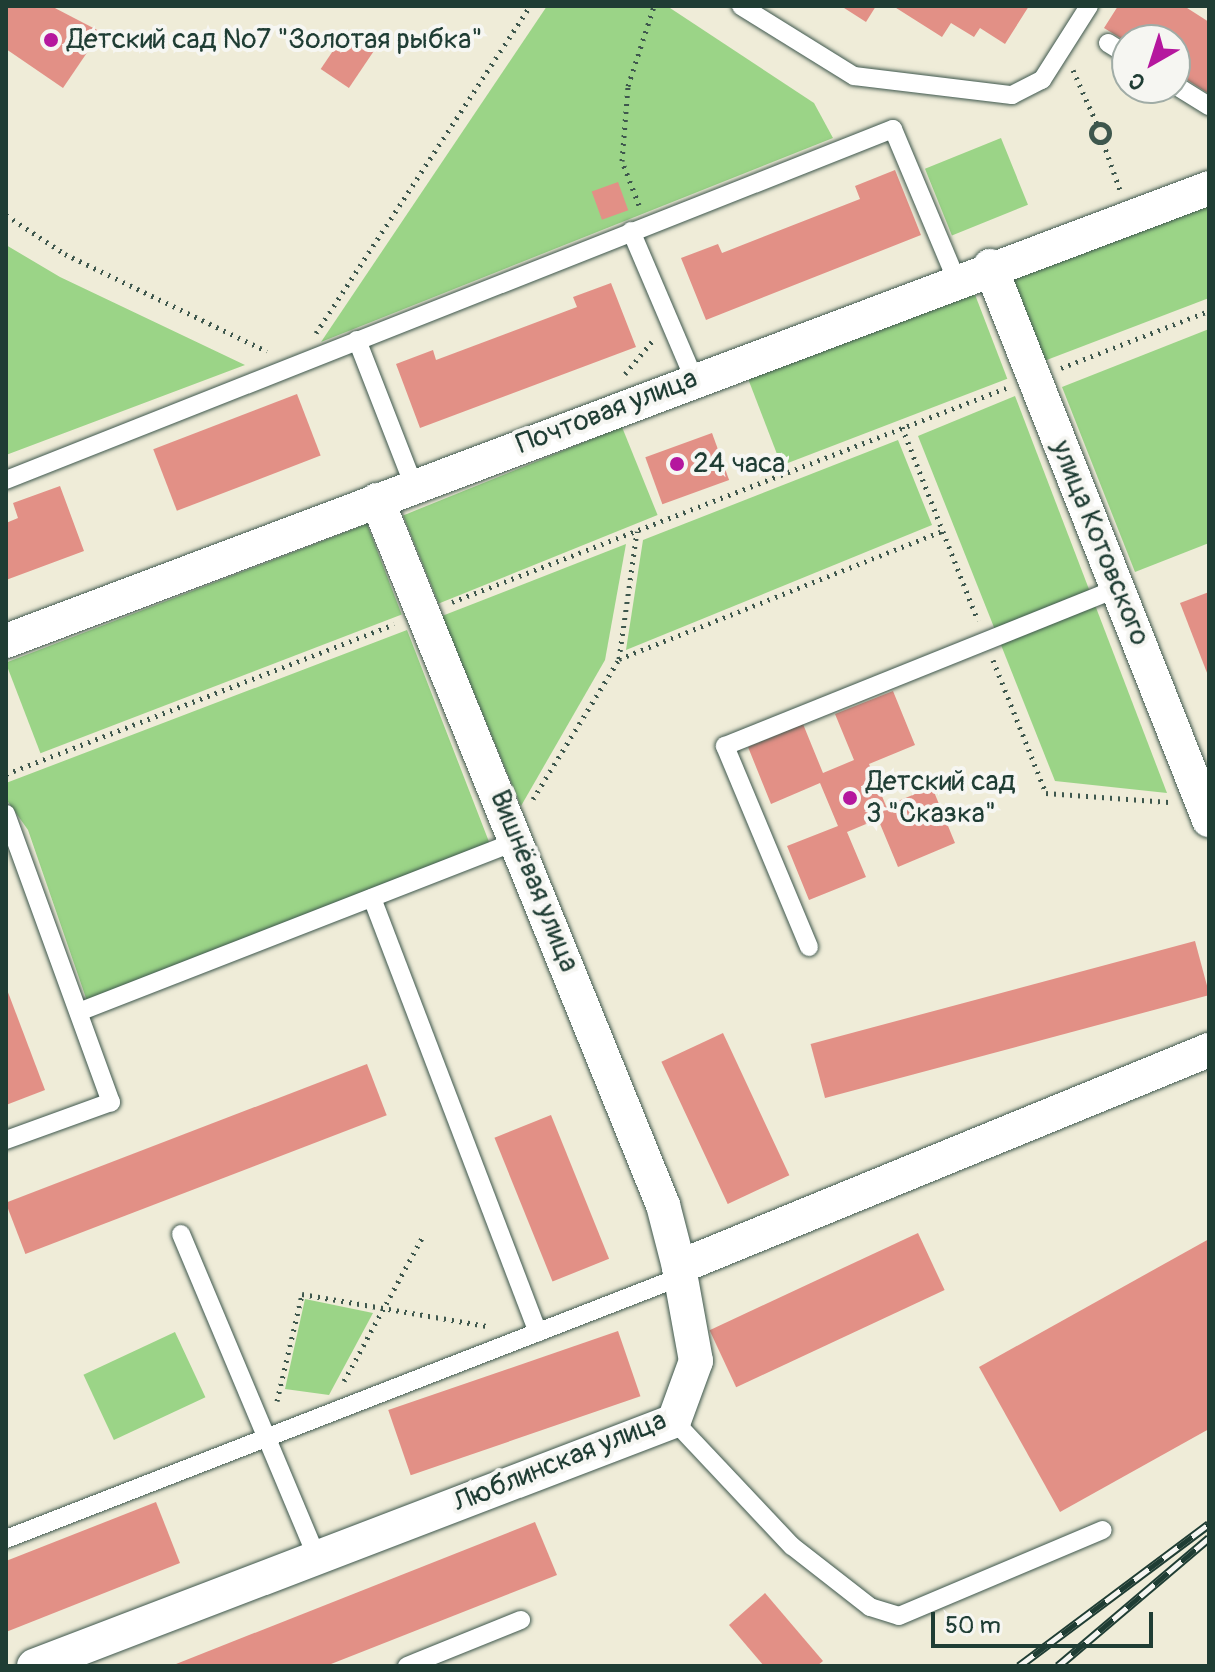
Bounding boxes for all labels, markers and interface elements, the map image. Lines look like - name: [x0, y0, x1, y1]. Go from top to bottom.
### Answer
- place label: Детский сад №7 "Золотая рыбка": [67, 23, 483, 57]
- north arrow: [1111, 24, 1191, 104]
- marker: Детский сад №7 "Золотая рыбка": [42, 31, 60, 49]
- text: С: [1123, 66, 1151, 96]
- street label: Почтовая улица: [512, 362, 702, 462]
- street label: улица Котовского: [1044, 436, 1156, 650]
- place label: 24 часа: [693, 447, 785, 481]
- marker: 24 часа: [668, 455, 686, 473]
- place label: Детский сад 3 "Сказка": [866, 765, 1015, 831]
- street label: Вишнёвая улица: [482, 785, 586, 977]
- marker: Детский сад 3 "Сказка": [841, 789, 859, 807]
- street label: Люблинская улица: [449, 1404, 671, 1520]
- scale bar: [935, 1596, 1157, 1646]
- text: 50 m: [945, 1611, 1001, 1640]

